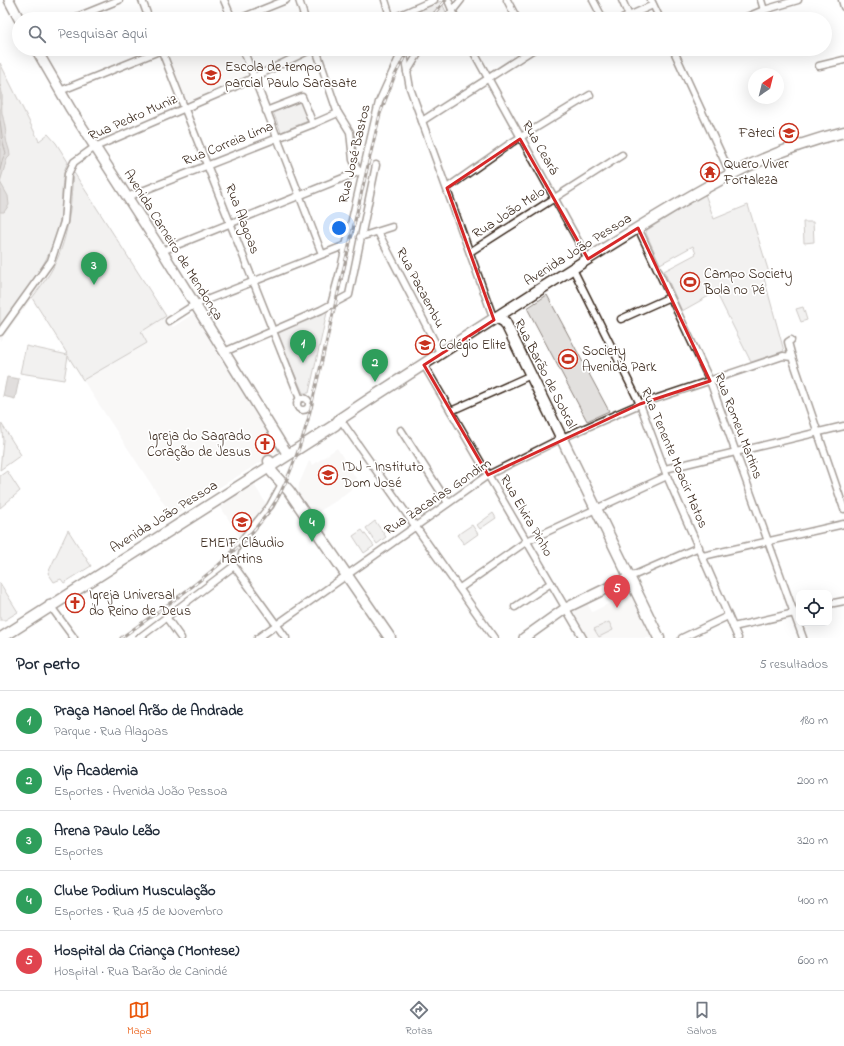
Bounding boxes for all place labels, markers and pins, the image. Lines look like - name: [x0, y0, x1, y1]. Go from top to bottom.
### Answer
- place label: Escola de tempo parcial Paulo Sarasate: [225, 57, 357, 94]
- school or university icon: Escola de tempo parcial Paulo Sarasate: [200, 64, 222, 86]
- school or university icon: Fateci: [778, 122, 800, 144]
- place label: Fateci: [738, 123, 775, 144]
- place label: Quero Viver Fortaleza: [723, 154, 789, 191]
- temple icon: Quero Viver Fortaleza: [699, 161, 721, 183]
- pin: 3: [81, 252, 107, 285]
- place label: Campo Society Bola no Pé: [703, 264, 792, 301]
- sports icon: Campo Society Bola no Pé: [679, 271, 701, 293]
- pin: 1: [290, 330, 316, 363]
- school or university icon: Colégio Elite: [414, 334, 436, 356]
- place label: Colégio Elite: [439, 335, 507, 357]
- place label: Society Avenida Park: [582, 341, 657, 378]
- sports icon: Society Avenida Park: [557, 348, 579, 370]
- pin: 2: [362, 349, 388, 382]
- place label: Igreja do Sagrado Coração de Jesus: [147, 426, 251, 463]
- church icon: Igreja do Sagrado Coração de Jesus: [254, 433, 276, 455]
- place label: IDJ - Instituto Dom José: [341, 457, 424, 494]
- school or university icon: IDJ - Instituto Dom José: [317, 464, 339, 486]
- pin: 4: [299, 509, 325, 542]
- school or university icon: EMEIF Cláudio Martins: [231, 511, 253, 533]
- place label: EMEIF Cláudio Martins: [200, 533, 284, 570]
- pin: 5: [604, 575, 630, 608]
- place label: Igreja Universal do Reino de Deus: [89, 585, 191, 622]
- church icon: Igreja Universal do Reino de Deus: [64, 592, 86, 614]

